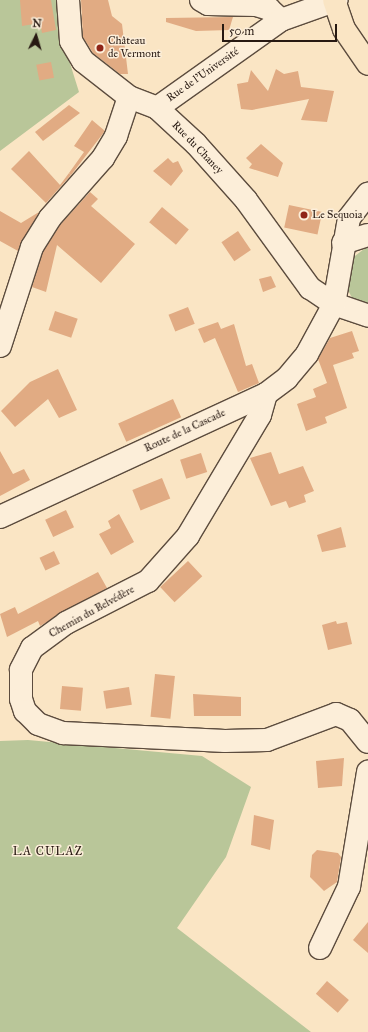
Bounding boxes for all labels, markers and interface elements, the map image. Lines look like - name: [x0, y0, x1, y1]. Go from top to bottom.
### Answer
- north arrow: [16, 16, 56, 56]
- scale bar: [224, 16, 339, 42]
- text: N: [32, 17, 42, 30]
- text: 50 m: [229, 24, 254, 38]
- place label: Château de Vermont: [108, 35, 161, 61]
- marker: Château de Vermont: [95, 43, 105, 53]
- street label: Rue de l'Université: [164, 45, 242, 105]
- street label: Rue du Chaney: [169, 119, 225, 177]
- place label: Le Sequoia: [312, 208, 362, 222]
- marker: Le Sequoia: [299, 210, 309, 220]
- street label: Route de la Cascade: [142, 406, 228, 456]
- street label: Chemin du Belvédère: [47, 583, 137, 641]
- district label: LA CULAZ: [13, 845, 83, 859]

